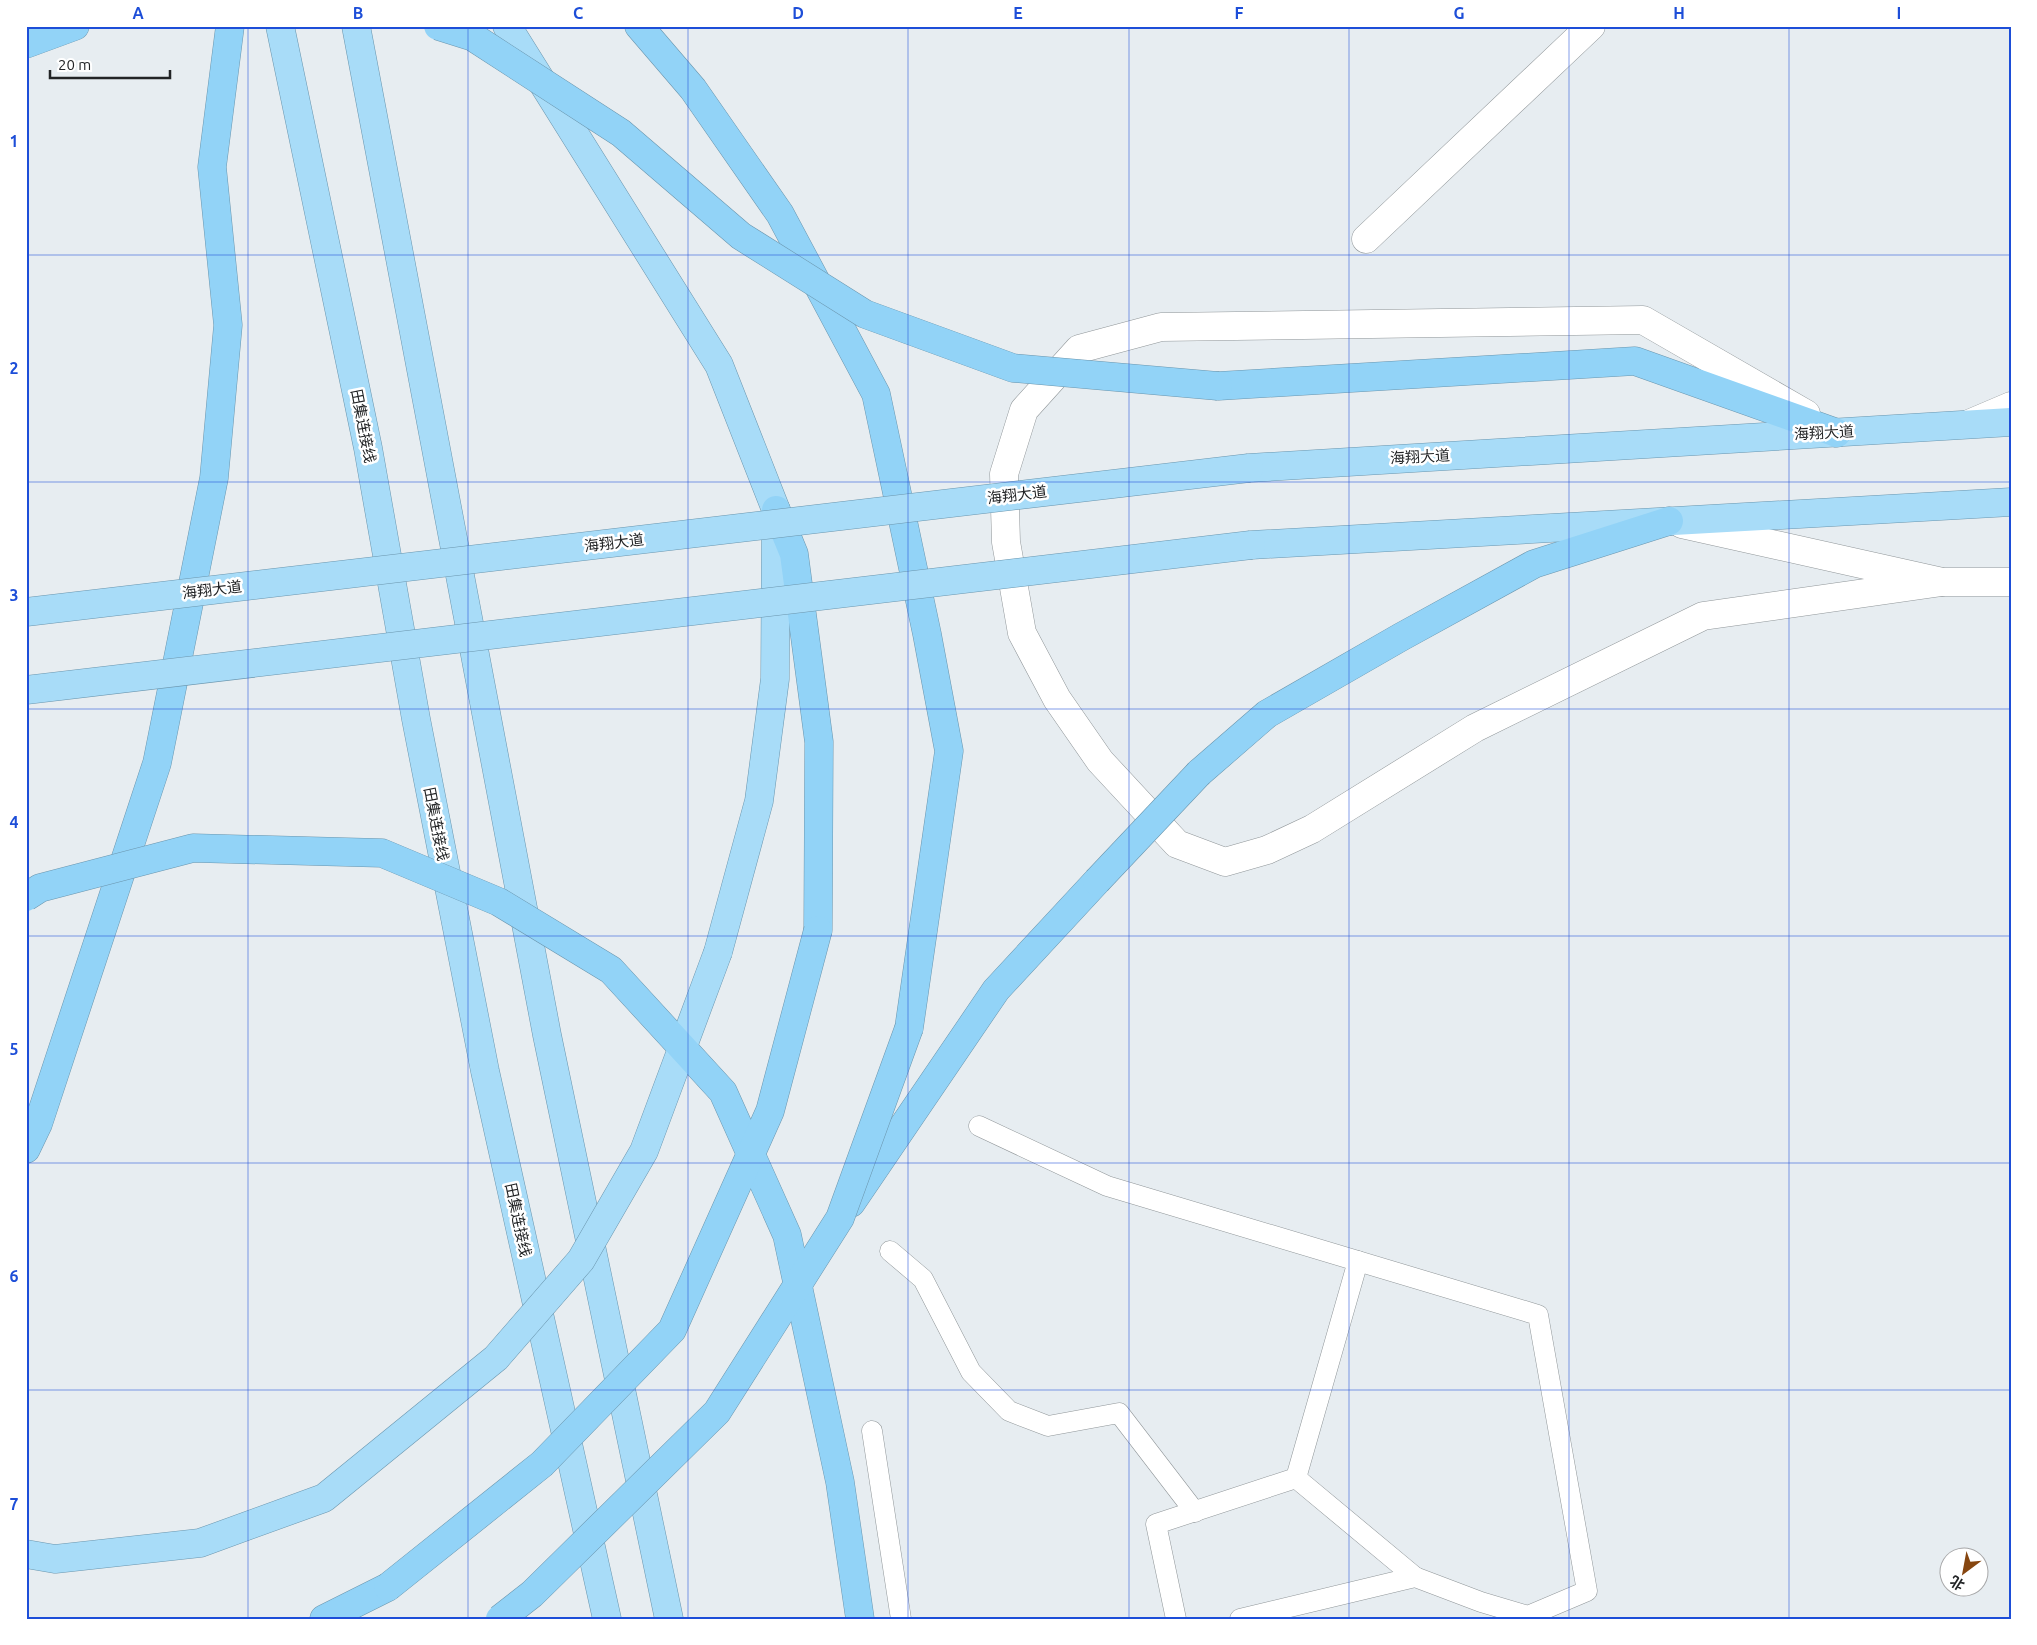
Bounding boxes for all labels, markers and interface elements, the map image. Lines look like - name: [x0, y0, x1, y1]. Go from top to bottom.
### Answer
- text: A: [132, 4, 144, 22]
- text: B: [353, 4, 363, 22]
- text: C: [573, 4, 583, 22]
- text: D: [792, 4, 804, 22]
- text: E: [1013, 4, 1023, 22]
- text: F: [1235, 4, 1244, 22]
- text: G: [1453, 4, 1465, 22]
- text: H: [1673, 4, 1685, 22]
- text: I: [1897, 4, 1901, 22]
- scale bar: [50, 48, 170, 80]
- text: 20 m: [58, 56, 91, 73]
- text: 1: [9, 132, 19, 150]
- text: 2: [9, 359, 19, 377]
- street label: 田集连接线: [348, 387, 379, 464]
- street label: 海翔大道: [1794, 422, 1854, 443]
- street label: 海翔大道: [1390, 446, 1450, 467]
- street label: 海翔大道: [986, 482, 1048, 507]
- street label: 海翔大道: [583, 530, 645, 555]
- street label: 海翔大道: [181, 577, 243, 602]
- text: 3: [9, 586, 19, 604]
- street label: 田集连接线: [421, 785, 452, 862]
- text: 4: [9, 813, 19, 831]
- text: 5: [9, 1040, 19, 1058]
- street label: 田集连接线: [502, 1181, 535, 1258]
- text: 6: [9, 1267, 19, 1285]
- text: 7: [9, 1495, 19, 1513]
- north arrow: [1940, 1548, 1990, 1598]
- text: 北: [1947, 1573, 1967, 1594]

